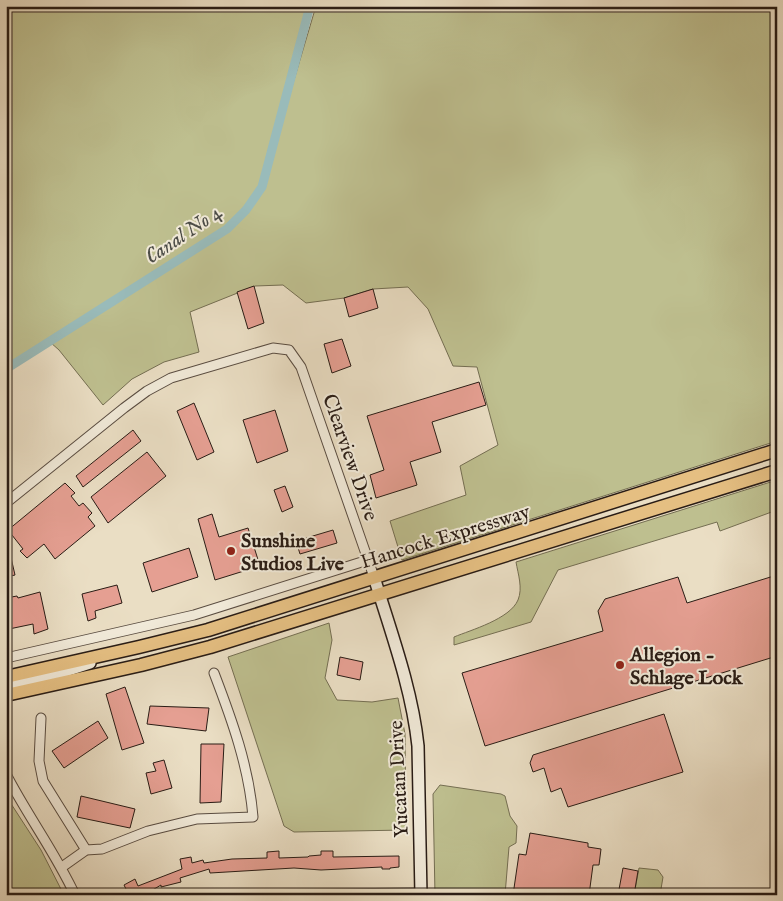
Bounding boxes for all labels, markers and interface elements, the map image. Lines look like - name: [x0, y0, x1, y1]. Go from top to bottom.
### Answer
- water label: Canal No 4: [140, 200, 228, 271]
- street label: Clearview Drive: [316, 391, 383, 524]
- street label: Hancock Expressway: [358, 500, 533, 575]
- place label: Sunshine Studios Live: [241, 529, 345, 577]
- marker: Sunshine Studios Live: [225, 545, 237, 557]
- place label: Allegion - Schlage Lock: [629, 643, 744, 691]
- marker: Allegion - Schlage Lock: [614, 659, 626, 671]
- street label: Yucatan Drive: [384, 720, 415, 838]

